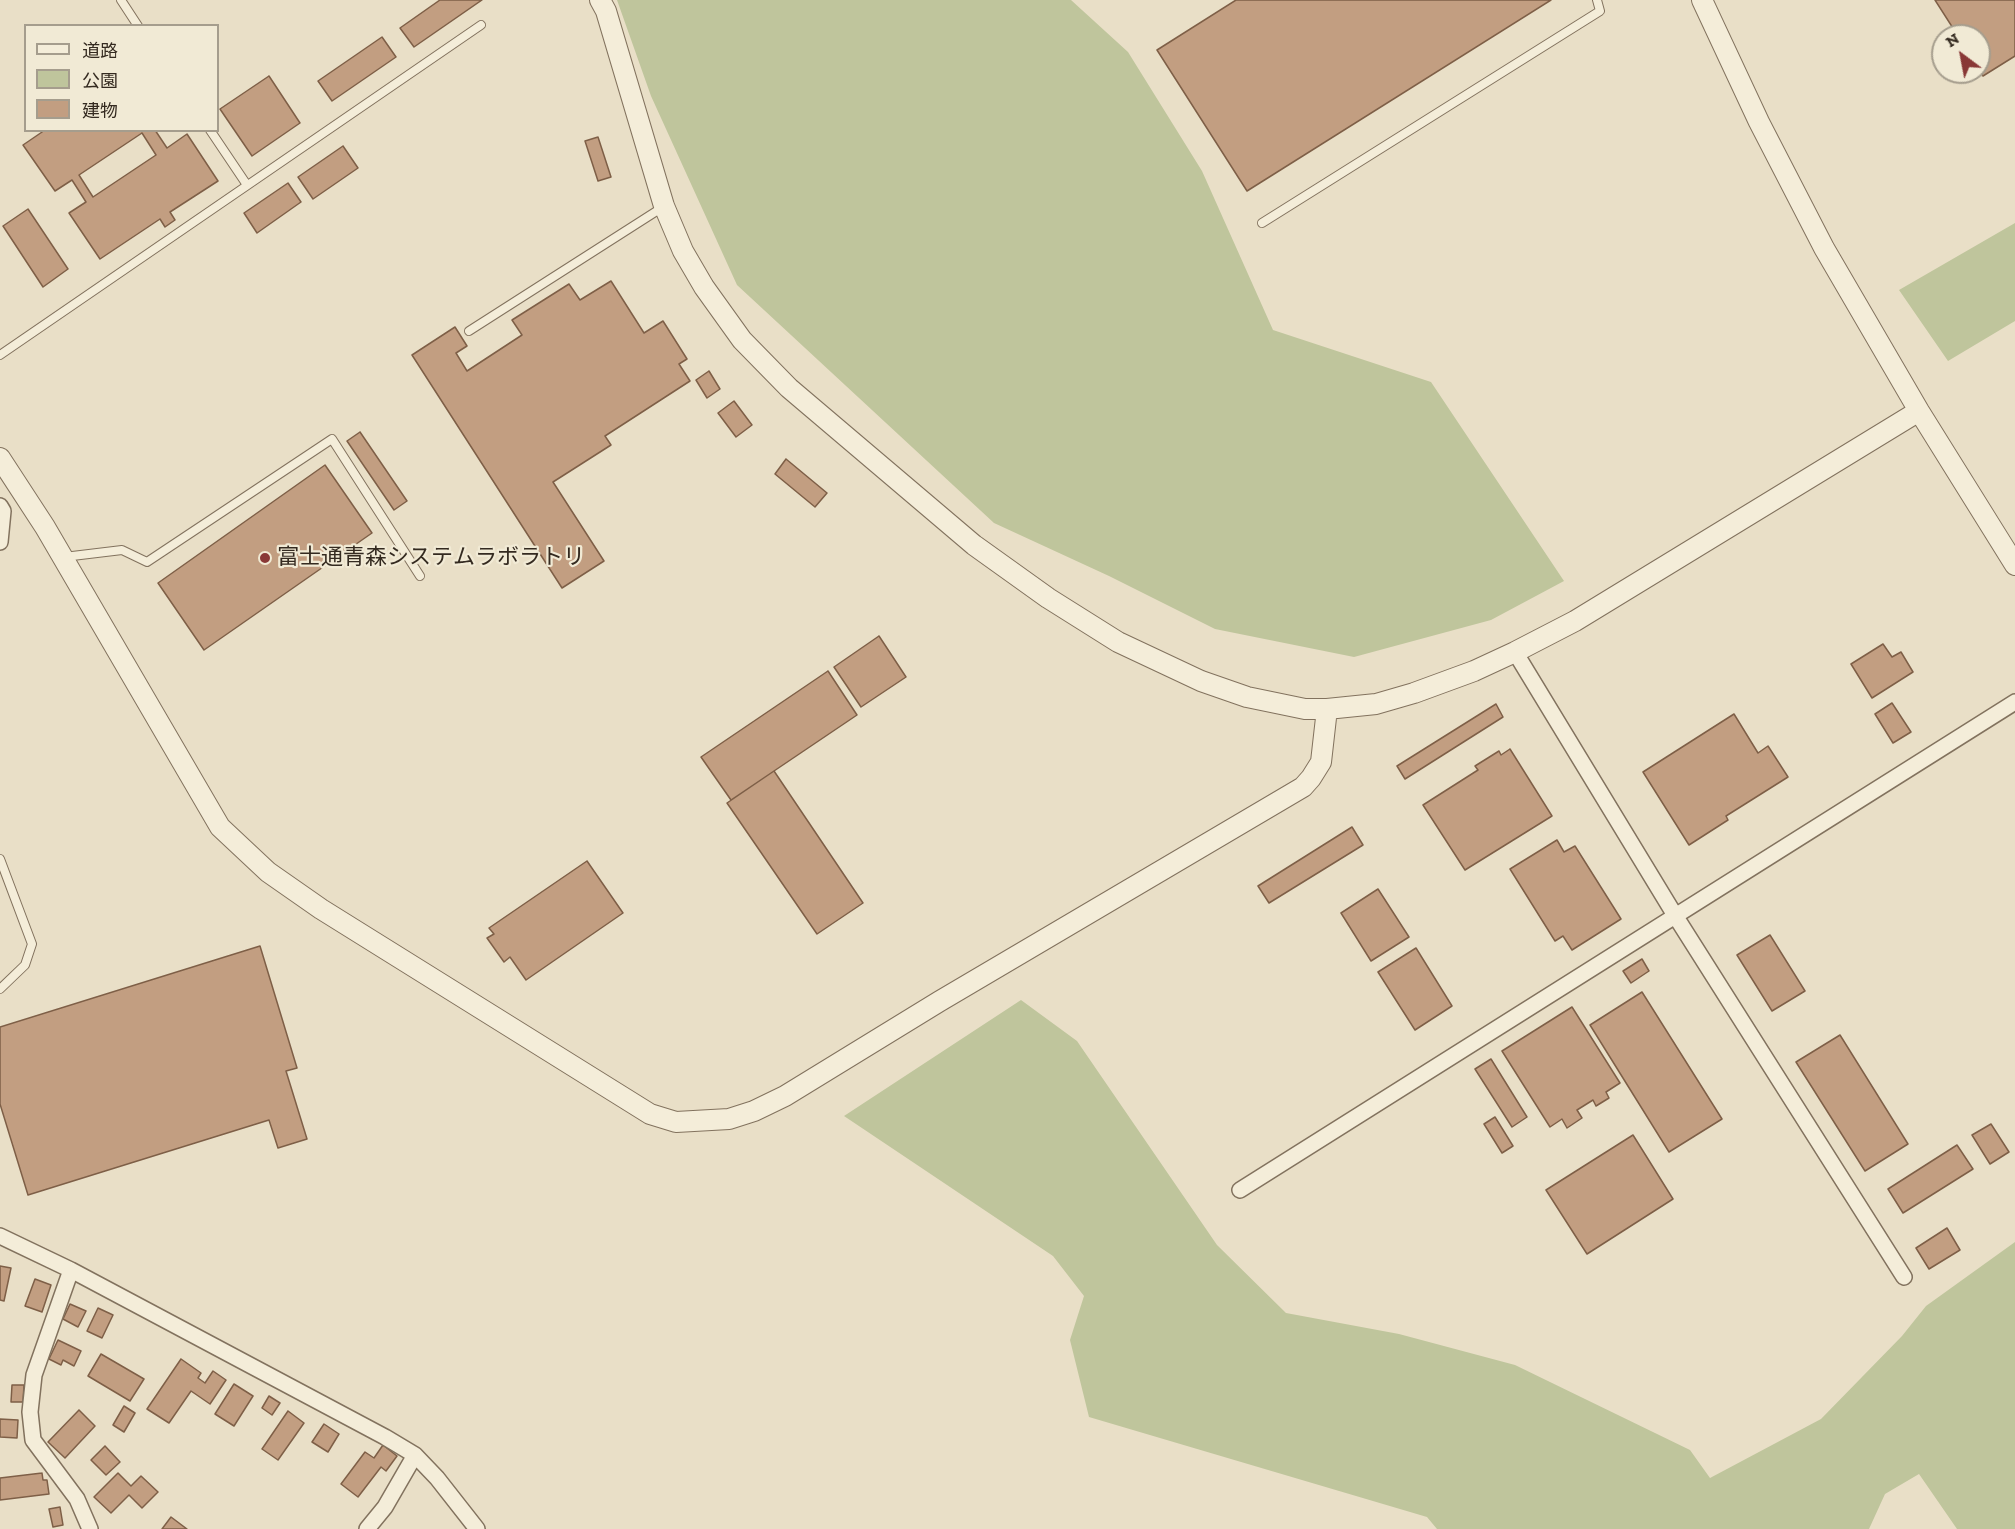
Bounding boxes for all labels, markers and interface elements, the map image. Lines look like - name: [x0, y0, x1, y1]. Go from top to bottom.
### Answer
- legend: [24, 24, 219, 132]
- north arrow: [1931, 24, 1991, 84]
- text: N: [1942, 29, 1962, 51]
- text: 道路: [82, 40, 118, 62]
- text: 公園: [82, 70, 118, 92]
- text: 建物: [82, 100, 118, 122]
- place label: 富士通青森システムラボラトリ: [277, 545, 585, 571]
- marker: 富士通青森システムラボラトリ: [258, 551, 272, 565]

